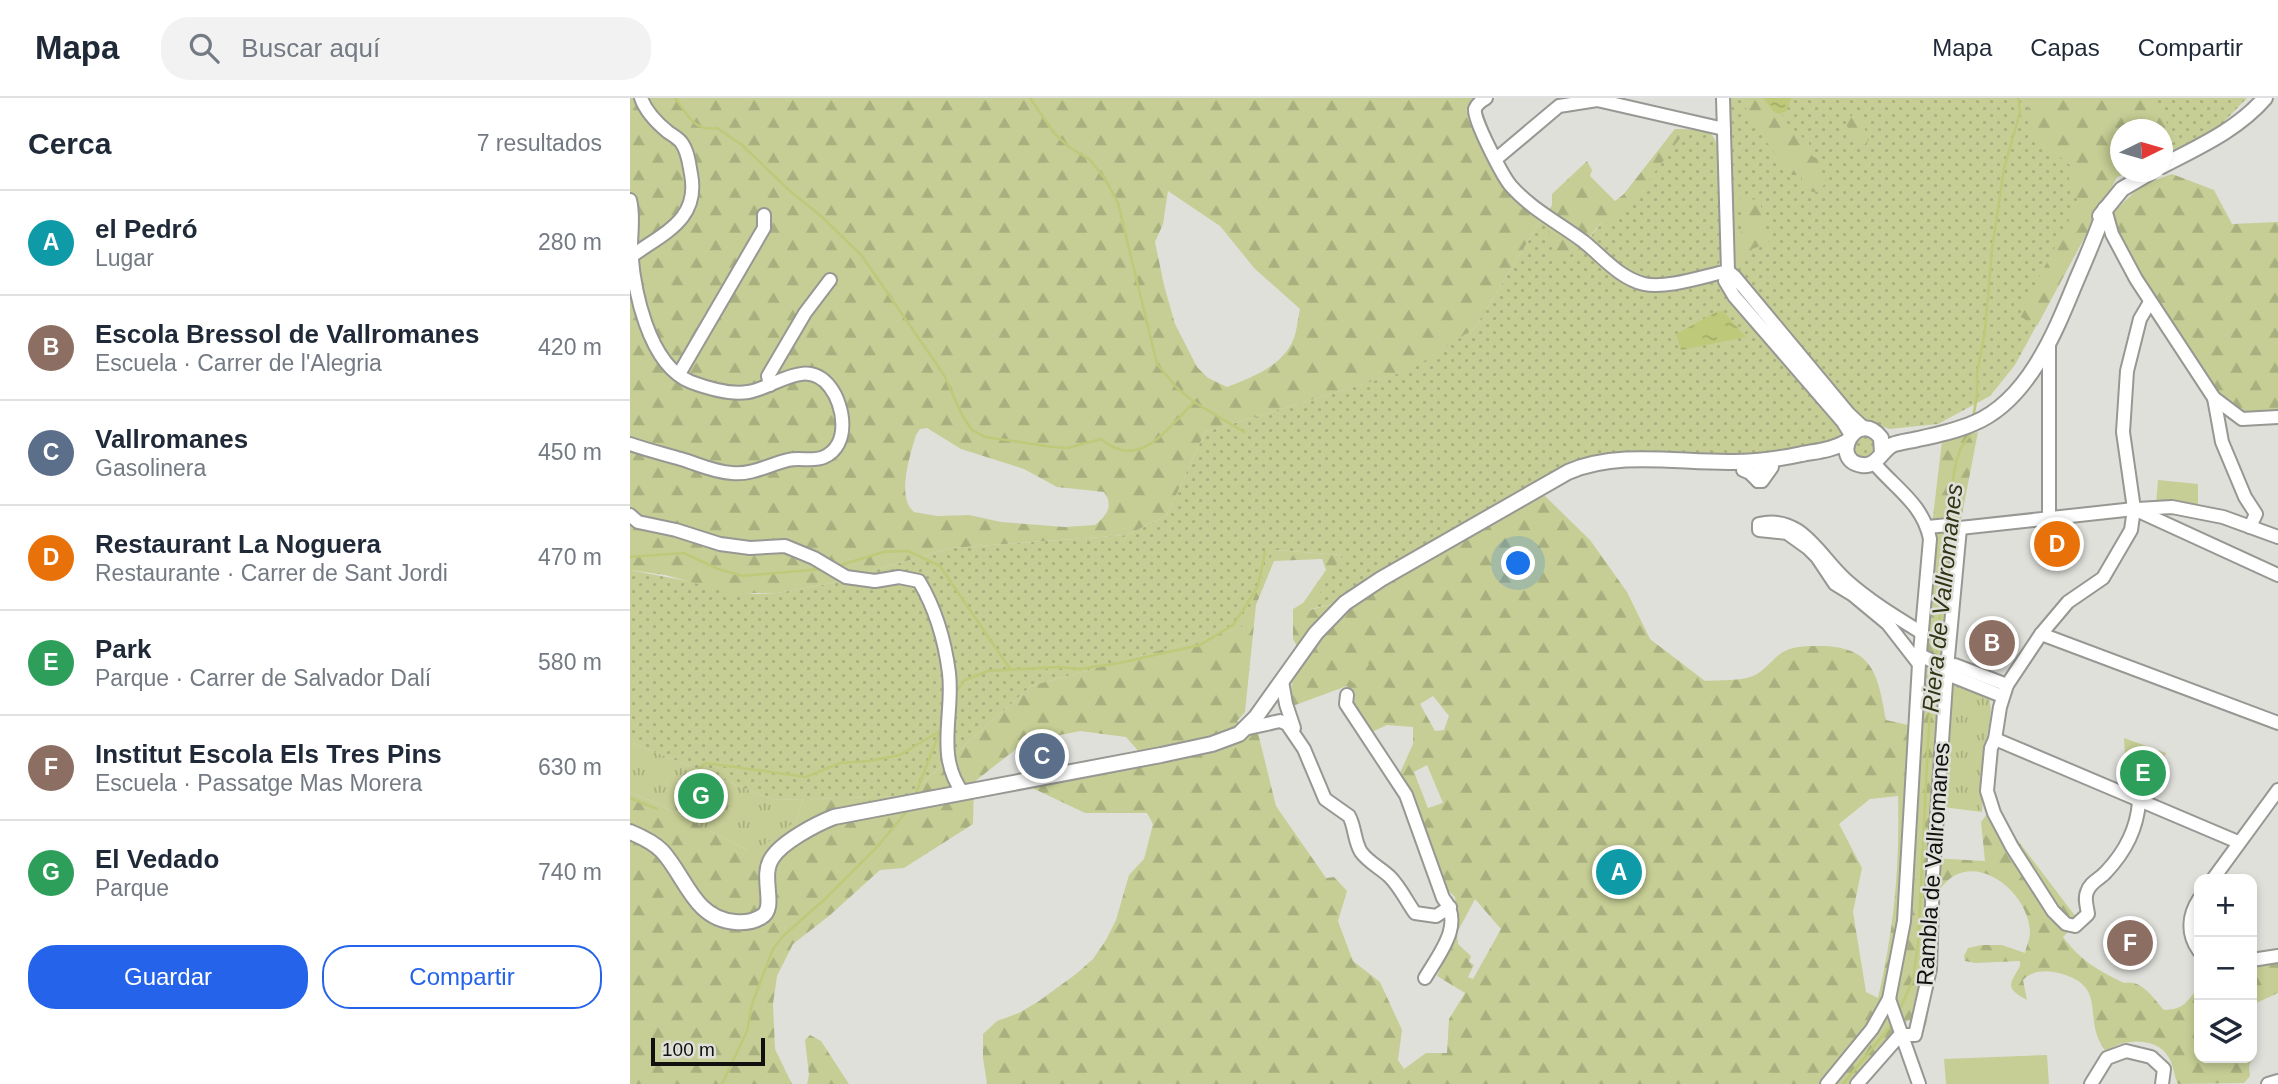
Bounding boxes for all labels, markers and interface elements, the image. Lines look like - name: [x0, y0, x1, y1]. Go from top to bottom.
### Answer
- search box: [161, 17, 651, 80]
- text: Mapa: [35, 29, 119, 66]
- icon: search: [185, 29, 223, 67]
- text: Buscar aquí: [241, 33, 380, 63]
- text: Mapa: [1932, 34, 1992, 61]
- text: Capas: [2030, 34, 2100, 61]
- text: Compartir: [2138, 34, 2243, 61]
- north arrow: [2110, 119, 2173, 182]
- text: Cerca: [28, 127, 111, 160]
- text: 7 resultados: [477, 130, 602, 156]
- text: el Pedró: [95, 214, 198, 244]
- text: A: [43, 229, 59, 255]
- text: 280 m: [538, 229, 602, 255]
- text: Lugar: [95, 245, 154, 271]
- text: Escola Bressol de Vallromanes: [95, 319, 479, 349]
- text: B: [43, 334, 59, 360]
- text: 420 m: [538, 334, 602, 360]
- text: Escuela · Carrer de l'Alegria: [95, 350, 382, 376]
- text: Vallromanes: [95, 424, 248, 454]
- text: C: [43, 439, 59, 465]
- text: 450 m: [538, 439, 602, 465]
- text: Gasolinera: [95, 455, 206, 481]
- water label: Riera de Vallromanes: [1917, 482, 1967, 714]
- pin: D: [2034, 518, 2080, 570]
- text: Restaurant La Noguera: [95, 529, 381, 559]
- text: D: [43, 544, 59, 570]
- text: 470 m: [538, 544, 602, 570]
- your location: [1501, 546, 1535, 580]
- text: Restaurante · Carrer de Sant Jordi: [95, 560, 448, 586]
- pin: B: [1969, 617, 2015, 669]
- text: Park: [95, 634, 151, 664]
- text: E: [43, 649, 59, 675]
- text: 580 m: [538, 649, 602, 675]
- text: Parque · Carrer de Salvador Dalí: [95, 665, 431, 691]
- pin: C: [1019, 730, 1065, 782]
- text: Institut Escola Els Tres Pins: [95, 739, 442, 769]
- street label: Rambla de Vallromanes: [1912, 742, 1954, 986]
- pin: E: [2120, 747, 2166, 799]
- text: F: [44, 754, 58, 780]
- text: 630 m: [538, 754, 602, 780]
- text: Escuela · Passatge Mas Morera: [95, 770, 422, 796]
- pin: G: [678, 770, 724, 822]
- text: El Vedado: [95, 844, 219, 874]
- pin: A: [1596, 846, 1642, 898]
- text: G: [42, 859, 60, 885]
- text: 740 m: [538, 859, 602, 885]
- map controls: [2194, 874, 2257, 1063]
- button: +: [2194, 874, 2257, 937]
- text: Parque: [95, 875, 169, 901]
- pin: F: [2107, 917, 2153, 969]
- button: −: [2194, 937, 2257, 1000]
- button: Guardar: [28, 945, 308, 1009]
- button: Compartir: [322, 945, 602, 1009]
- button: layers: [2194, 1000, 2257, 1063]
- scale bar: [651, 1035, 765, 1067]
- text: 100 m: [662, 1039, 715, 1060]

